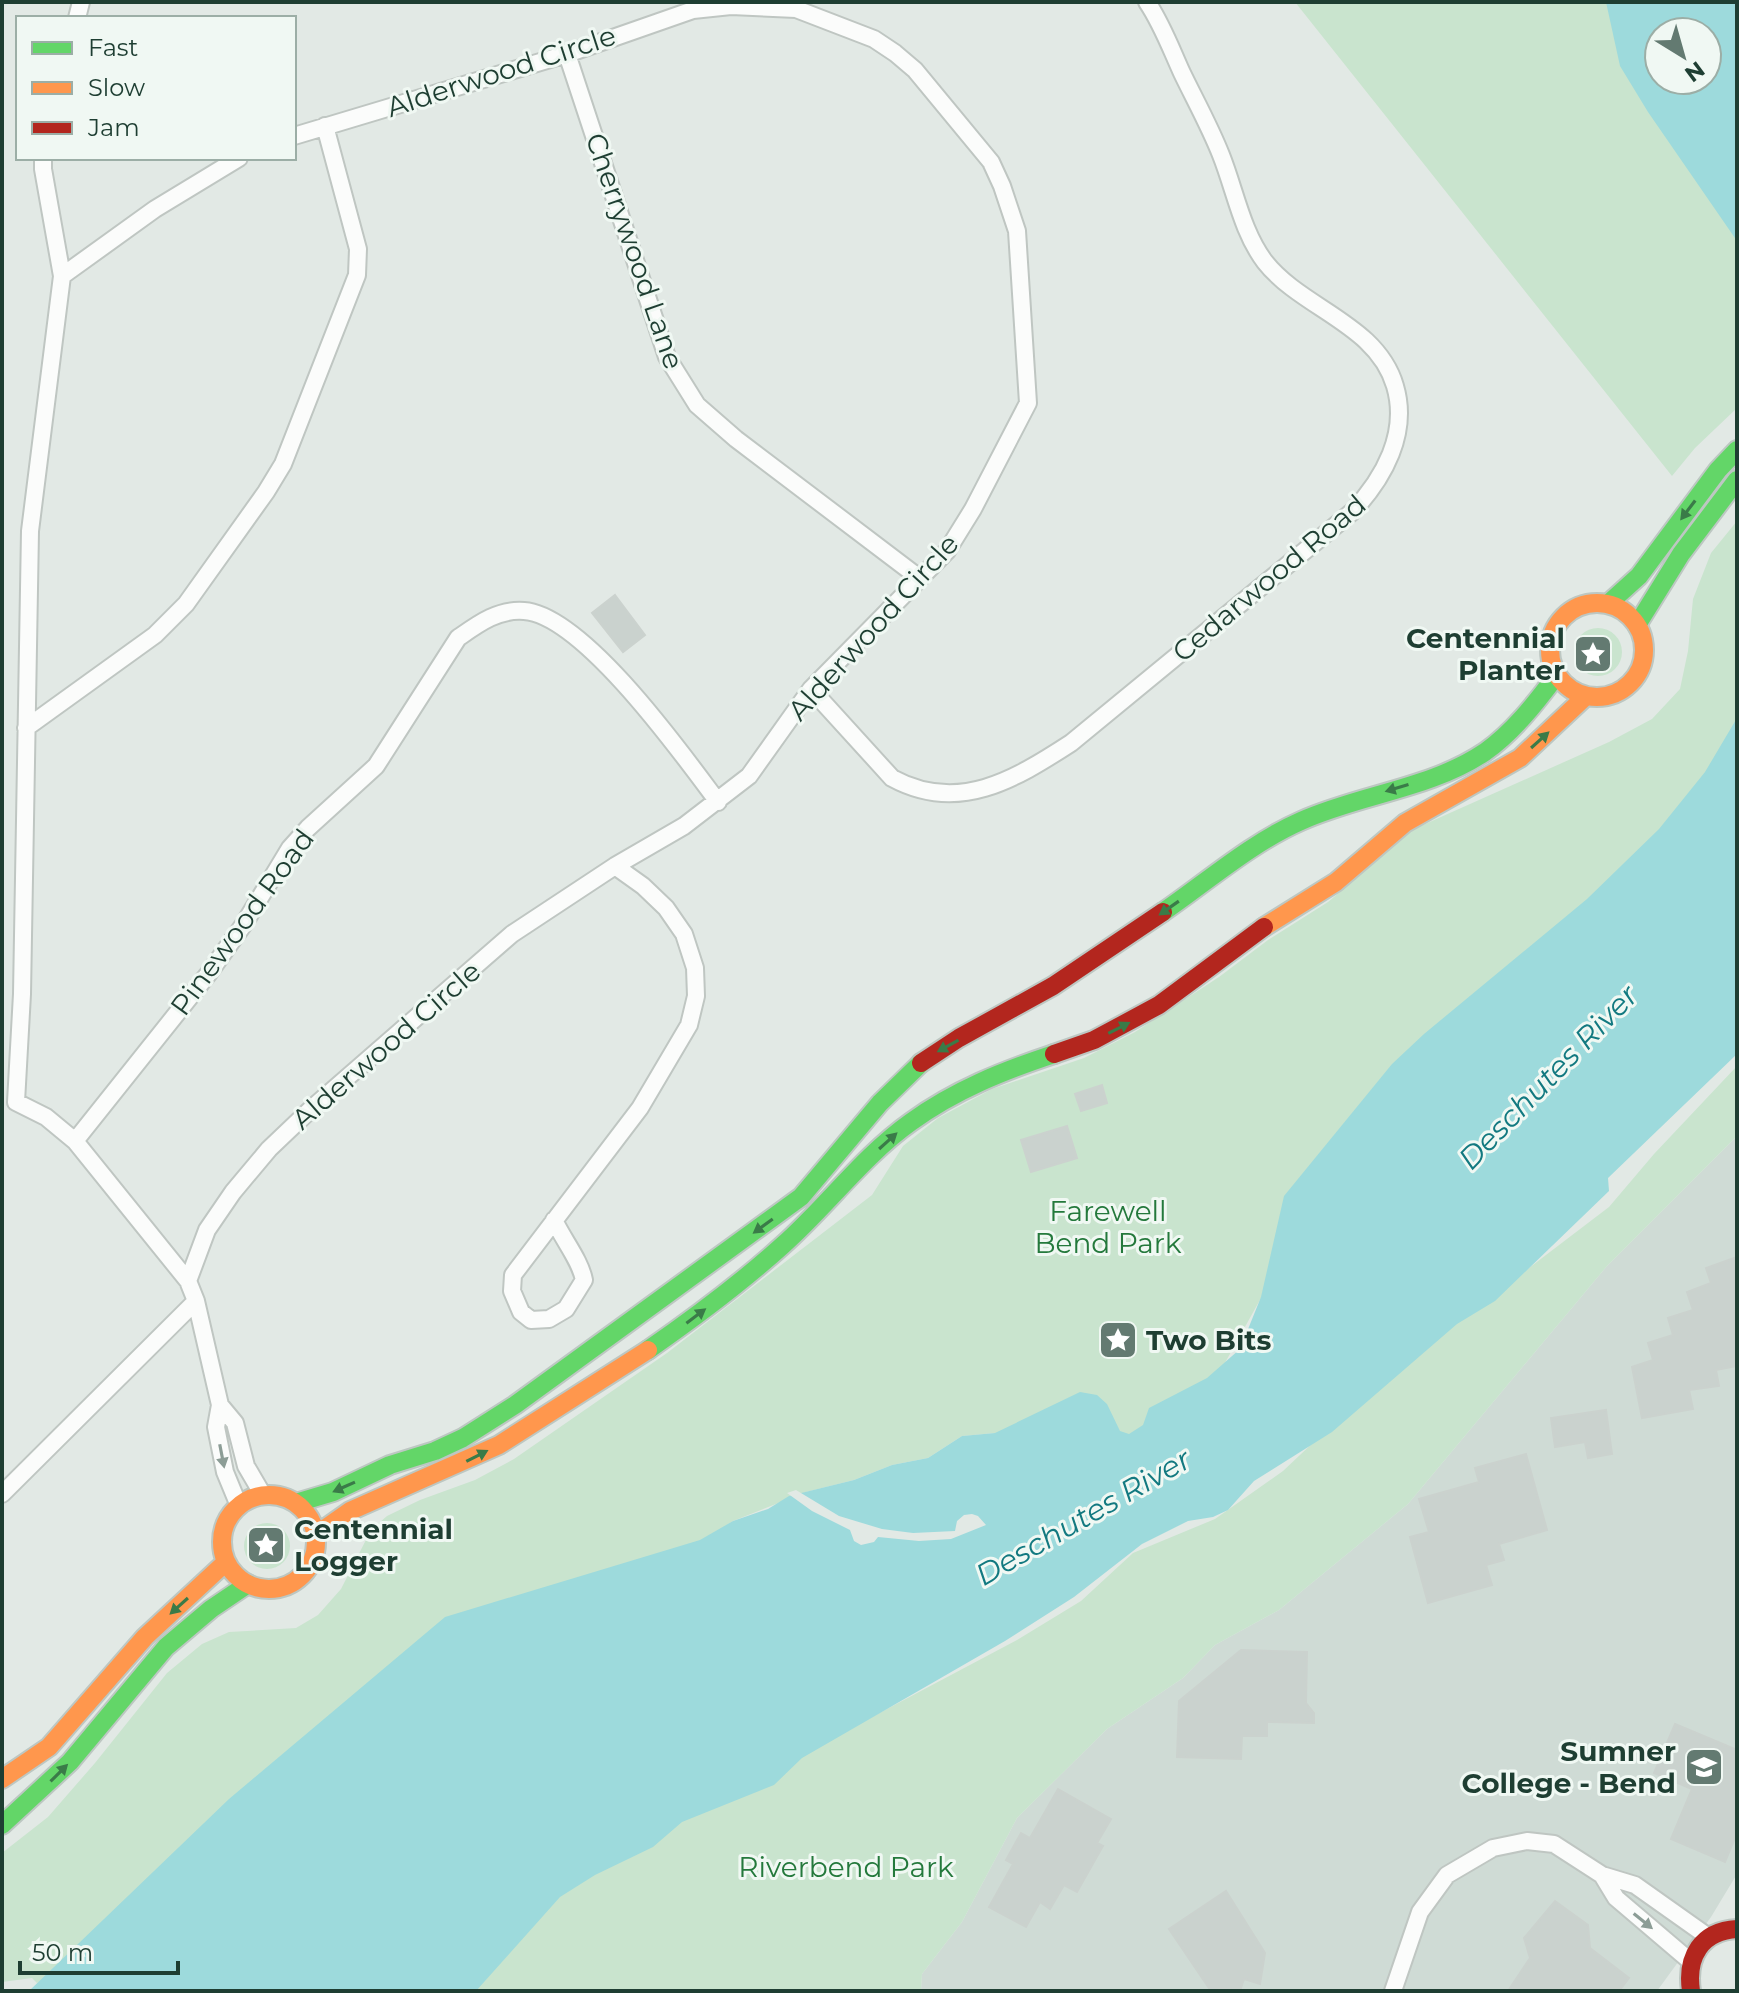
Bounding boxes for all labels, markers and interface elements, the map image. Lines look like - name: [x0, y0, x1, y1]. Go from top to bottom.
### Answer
- legend: [16, 16, 296, 160]
- north arrow: [1643, 16, 1723, 96]
- street label: Alderwood Circle: [382, 18, 620, 124]
- text: Fast: [88, 33, 139, 62]
- text: N: [1680, 55, 1710, 88]
- text: Slow: [88, 73, 145, 102]
- text: Jam: [87, 113, 140, 142]
- street label: Cherrywood Lane: [579, 129, 691, 373]
- street label: Cedarwood Road: [1165, 487, 1373, 669]
- one-way arrow: [1680, 500, 1696, 521]
- street label: Alderwood Circle: [780, 527, 966, 727]
- place label: Centennial Planter: [1406, 621, 1565, 687]
- place icon: Centennial Planter: [1572, 633, 1614, 675]
- one-way arrow: [1531, 732, 1550, 750]
- one-way arrow: [1384, 783, 1408, 795]
- street label: Pinewood Road: [163, 822, 321, 1022]
- one-way arrow: [1158, 900, 1179, 915]
- street label: Alderwood Circle: [285, 954, 487, 1136]
- water label: Deschutes River: [1450, 976, 1646, 1177]
- one-way arrow: [1108, 1021, 1131, 1034]
- one-way arrow: [937, 1039, 960, 1053]
- one-way arrow: [877, 1133, 897, 1150]
- park label: Farewell Bend Park: [1034, 1194, 1182, 1260]
- one-way arrow: [753, 1218, 774, 1233]
- one-way arrow: [686, 1309, 706, 1325]
- place icon: Two Bits: [1097, 1319, 1139, 1361]
- place label: Two Bits: [1146, 1323, 1272, 1357]
- water label: Deschutes River: [969, 1440, 1198, 1594]
- one-way arrow: [216, 1444, 228, 1469]
- one-way arrow: [466, 1449, 489, 1463]
- one-way arrow: [332, 1480, 356, 1493]
- place label: Centennial Logger: [294, 1512, 453, 1578]
- place icon: Centennial Logger: [245, 1524, 287, 1566]
- one-way arrow: [170, 1597, 189, 1615]
- place label: Sumner College - Bend: [1462, 1734, 1676, 1800]
- school or university icon: Sumner College - Bend: [1683, 1746, 1725, 1788]
- one-way arrow: [50, 1763, 69, 1782]
- park label: Riverbend Park: [738, 1850, 954, 1884]
- one-way arrow: [1632, 1912, 1653, 1929]
- scale bar: [20, 1925, 178, 1975]
- text: 50 m: [32, 1938, 93, 1967]

